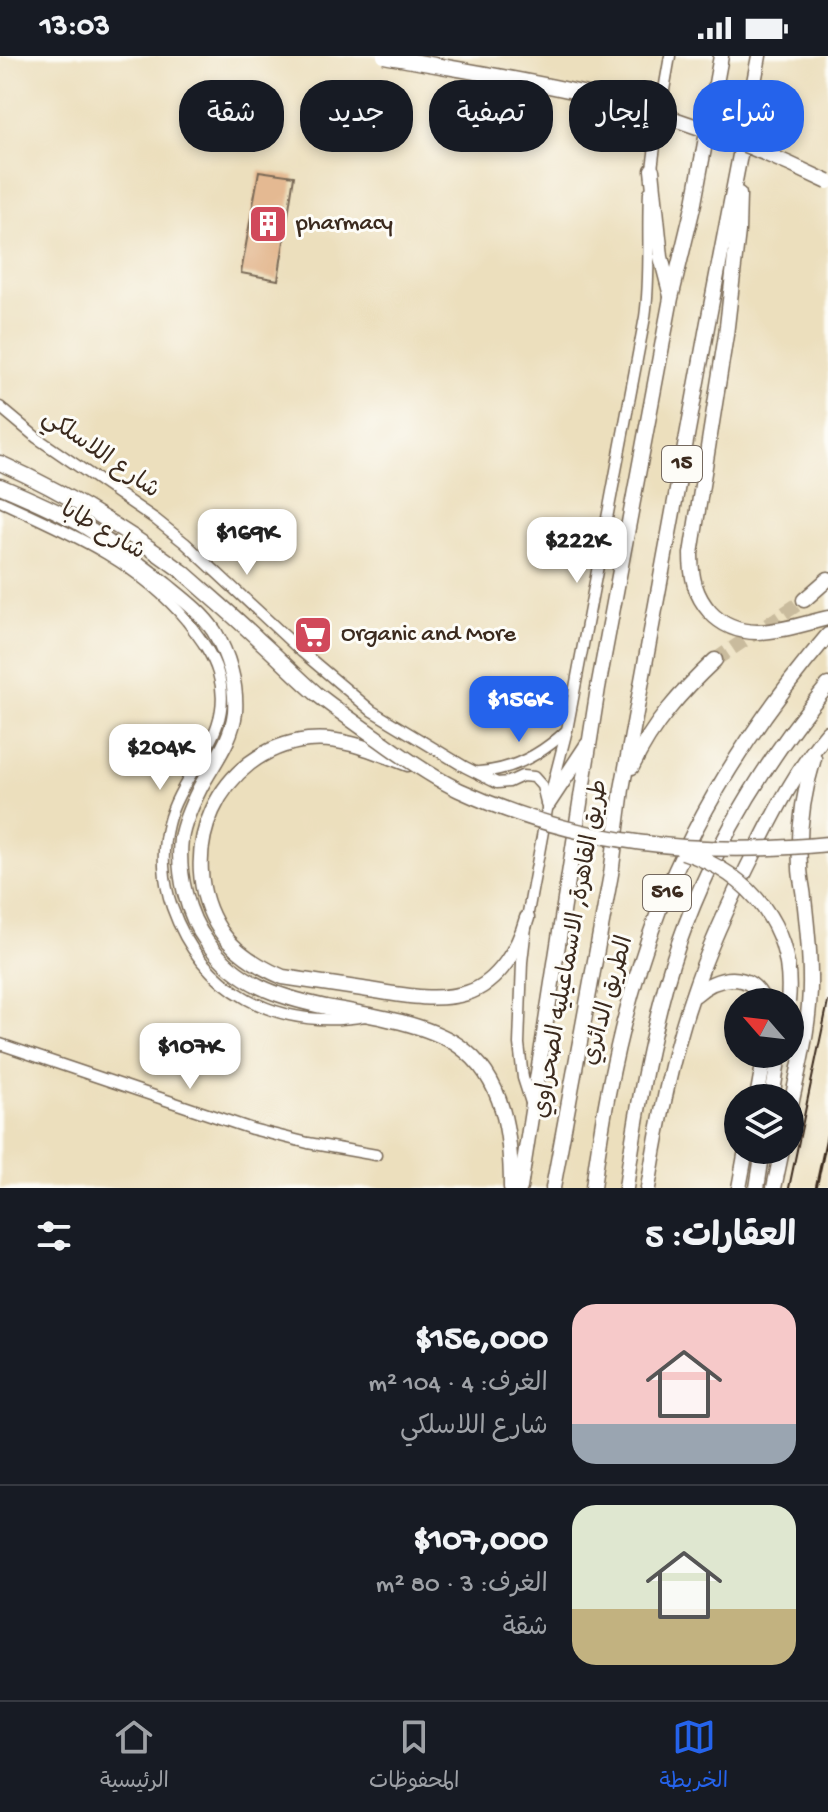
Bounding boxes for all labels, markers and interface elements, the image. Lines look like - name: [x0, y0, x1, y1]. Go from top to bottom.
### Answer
- text: 13:03: [40, 11, 110, 46]
- chip: شقة: [179, 80, 284, 152]
- chip: جديد: [300, 80, 413, 152]
- chip: تصفية: [429, 80, 553, 152]
- chip: إيجار: [569, 80, 677, 152]
- chip: شراء: [693, 80, 804, 152]
- building icon: pharmacy: [247, 203, 289, 245]
- place label: pharmacy: [295, 210, 393, 239]
- street label: شارع اللاسلكي: [34, 404, 164, 509]
- road number: 15: [662, 446, 702, 482]
- street label: شارع طابا: [54, 496, 150, 568]
- pin: $169K: [191, 509, 303, 577]
- pin: $222K: [521, 517, 633, 585]
- text: $169K: [216, 519, 278, 550]
- text: $222K: [545, 527, 609, 558]
- supermarket icon: Organic and More: [292, 614, 334, 656]
- place label: Organic and More: [341, 621, 516, 650]
- pin: $156K: [463, 676, 575, 744]
- text: $156K: [487, 686, 551, 717]
- pin: $204K: [104, 724, 216, 792]
- text: $204K: [127, 734, 193, 765]
- street label: طريق القاهرة, الاسماعيليه الصحراوي: [528, 777, 616, 1121]
- road number: 516: [643, 875, 691, 911]
- street label: الطريق الدائري: [577, 933, 641, 1069]
- north arrow: [724, 988, 804, 1068]
- map controls: [724, 988, 804, 1164]
- pin: $107K: [134, 1023, 246, 1091]
- text: $107K: [158, 1033, 222, 1064]
- button: layers: [724, 1084, 804, 1164]
- icon: filters: [32, 1214, 76, 1258]
- text: العقارات: 5: [645, 1219, 796, 1259]
- text: $156,000: [415, 1321, 548, 1361]
- icon: home: [636, 1336, 732, 1432]
- text: الغرف: 4 · 104 m²: [368, 1370, 548, 1401]
- text: شارع اللاسلكي: [400, 1413, 548, 1444]
- text: $107,000: [413, 1522, 548, 1562]
- icon: home: [636, 1537, 732, 1633]
- text: الغرف: 3 · 80 m²: [376, 1571, 548, 1602]
- text: شقة: [503, 1614, 548, 1645]
- tab: الرئيسية: [100, 1715, 169, 1799]
- tab: المحفوظات: [369, 1715, 460, 1799]
- tab: الخريطة: [659, 1715, 728, 1799]

